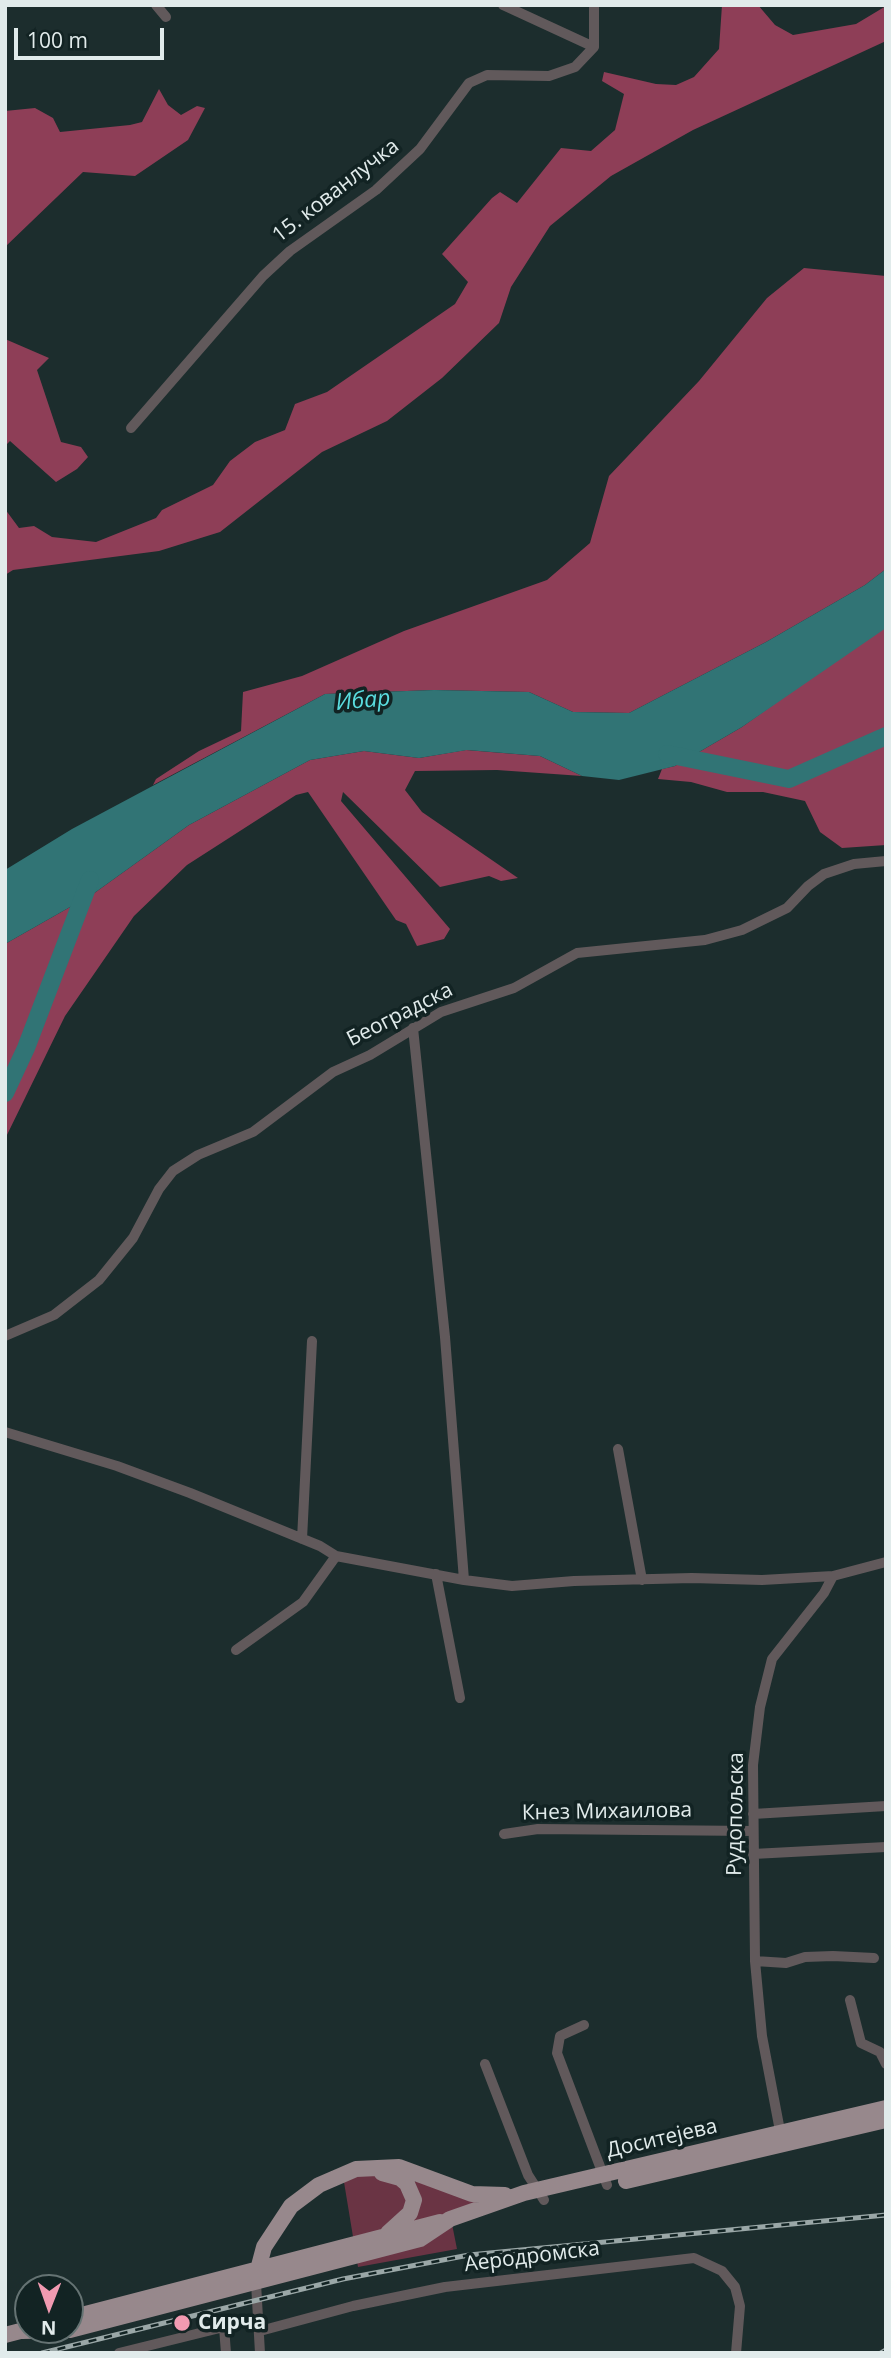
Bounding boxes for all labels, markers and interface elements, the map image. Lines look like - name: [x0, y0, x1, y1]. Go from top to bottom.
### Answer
- scale bar: [18, 14, 168, 58]
- text: 100 m: [27, 26, 88, 54]
- street label: 15. кованлучка: [268, 134, 404, 248]
- water label: Ибар: [334, 685, 392, 717]
- street label: Београдска: [343, 978, 457, 1052]
- street label: Рудопољска: [722, 1752, 750, 1876]
- street label: Кнез Михаилова: [522, 1798, 692, 1826]
- street label: Доситејева: [604, 2114, 720, 2164]
- street label: Аеродромска: [463, 2236, 601, 2278]
- north arrow: [14, 2274, 84, 2344]
- place label: Сирча: [198, 2310, 266, 2336]
- marker: Сирча: [172, 2313, 192, 2333]
- text: N: [41, 2315, 57, 2341]

